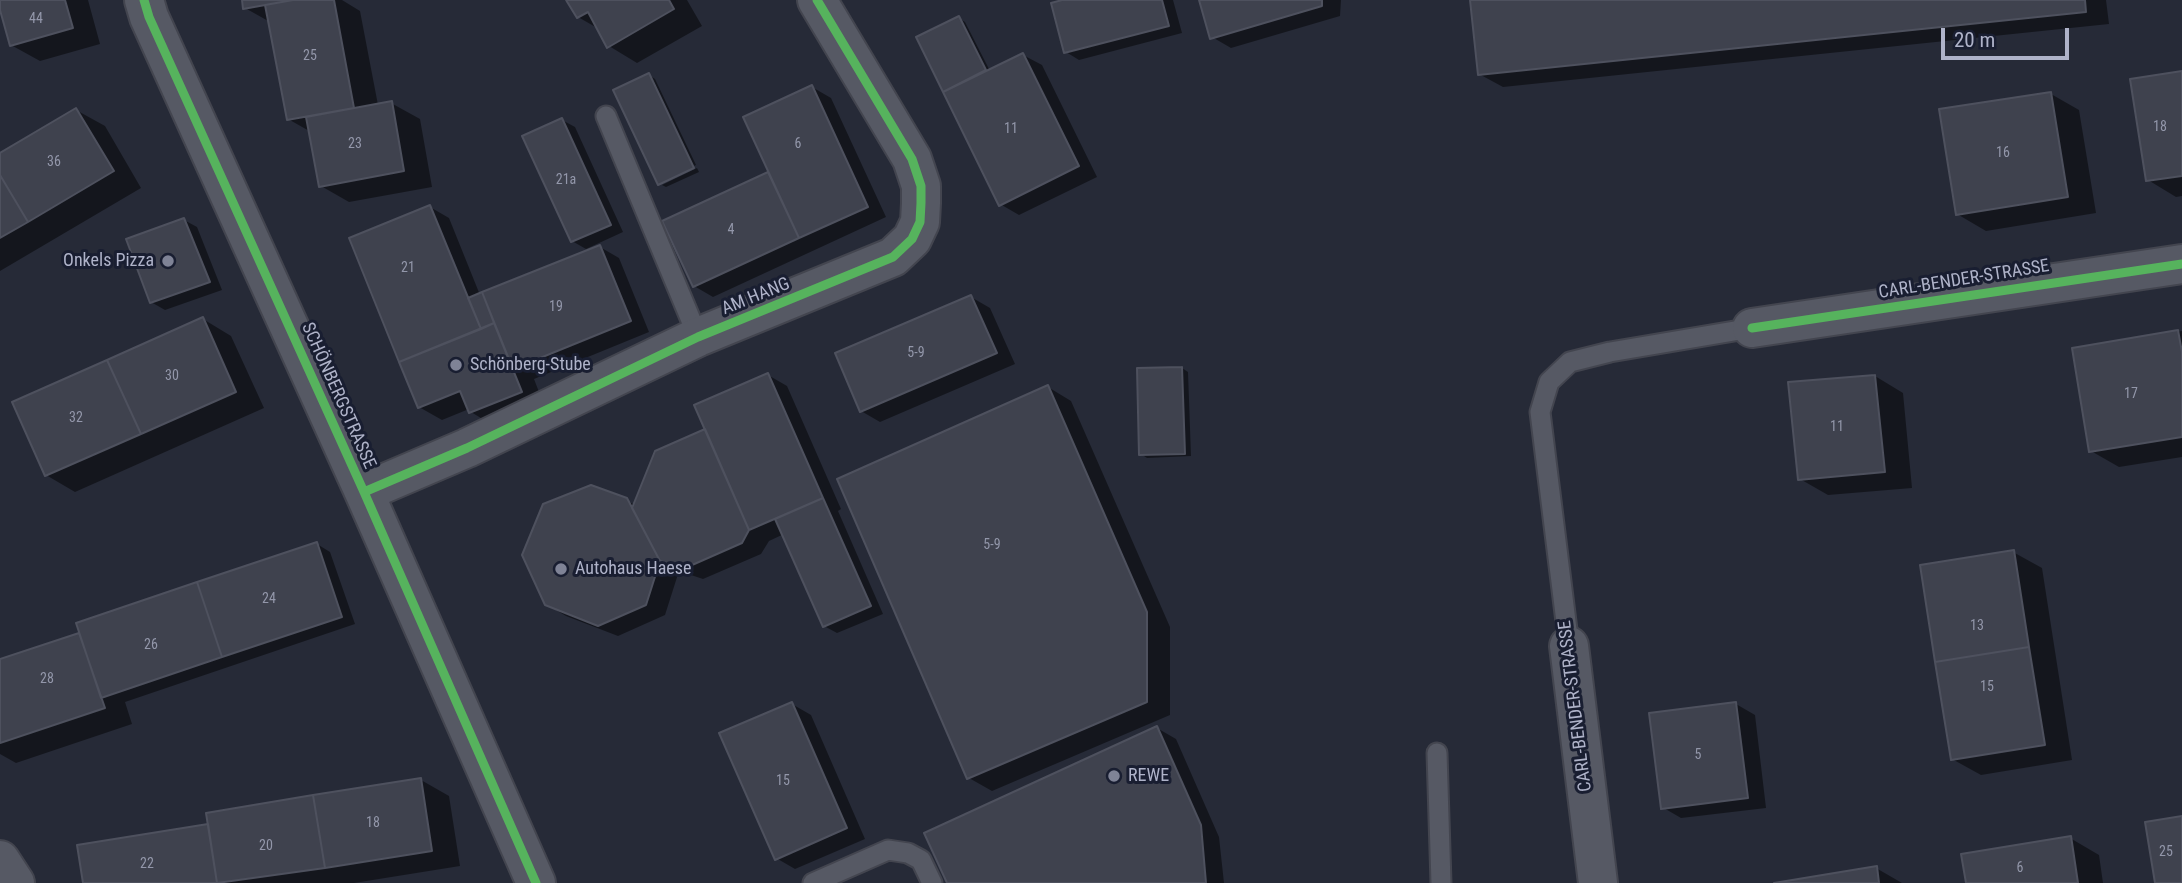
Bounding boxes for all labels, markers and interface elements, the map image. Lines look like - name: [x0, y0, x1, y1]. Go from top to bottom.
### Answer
- house number: 44: [29, 11, 43, 27]
- scale bar: [1944, 14, 2072, 58]
- text: 20 m: [1954, 28, 1995, 52]
- house number: 25: [303, 48, 317, 64]
- house number: 18: [2153, 119, 2167, 135]
- house number: 11: [1004, 121, 1018, 137]
- house number: 23: [348, 136, 362, 152]
- house number: 6: [795, 136, 801, 152]
- house number: 16: [1996, 145, 2010, 161]
- house number: 36: [47, 154, 61, 170]
- house number: 21a: [556, 172, 576, 188]
- house number: 4: [728, 222, 734, 238]
- place label: Onkels Pizza: [63, 250, 154, 272]
- marker: Onkels Pizza: [160, 253, 176, 269]
- street label: CARL-BENDER-STRASSE: [1877, 256, 2051, 304]
- house number: 21: [401, 260, 415, 276]
- street label: AM HANG: [719, 274, 793, 320]
- house number: 19: [549, 299, 563, 315]
- street label: SCHÖNBERGSTRASSE: [296, 319, 380, 473]
- house number: 5-9: [907, 345, 925, 361]
- place label: Schönberg-Stube: [470, 354, 591, 376]
- marker: Schönberg-Stube: [448, 357, 464, 373]
- house number: 30: [165, 368, 179, 384]
- house number: 17: [2124, 386, 2138, 402]
- house number: 32: [69, 410, 83, 426]
- house number: 11: [1830, 419, 1844, 435]
- house number: 5-9: [983, 537, 1001, 553]
- place label: Autohaus Haese: [575, 558, 691, 580]
- marker: Autohaus Haese: [553, 561, 569, 577]
- house number: 24: [262, 591, 276, 607]
- house number: 13: [1970, 618, 1984, 634]
- street label: CARL-BENDER-STRASSE: [1555, 619, 1597, 793]
- house number: 26: [144, 637, 158, 653]
- house number: 28: [40, 671, 54, 687]
- house number: 15: [1980, 679, 1994, 695]
- house number: 5: [1695, 747, 1701, 763]
- place label: REWE: [1128, 765, 1169, 787]
- marker: REWE: [1106, 768, 1122, 784]
- house number: 15: [776, 773, 790, 789]
- house number: 18: [366, 815, 380, 831]
- house number: 20: [259, 838, 273, 854]
- house number: 25: [2159, 844, 2173, 860]
- house number: 22: [140, 856, 154, 872]
- house number: 6: [2017, 860, 2023, 876]

